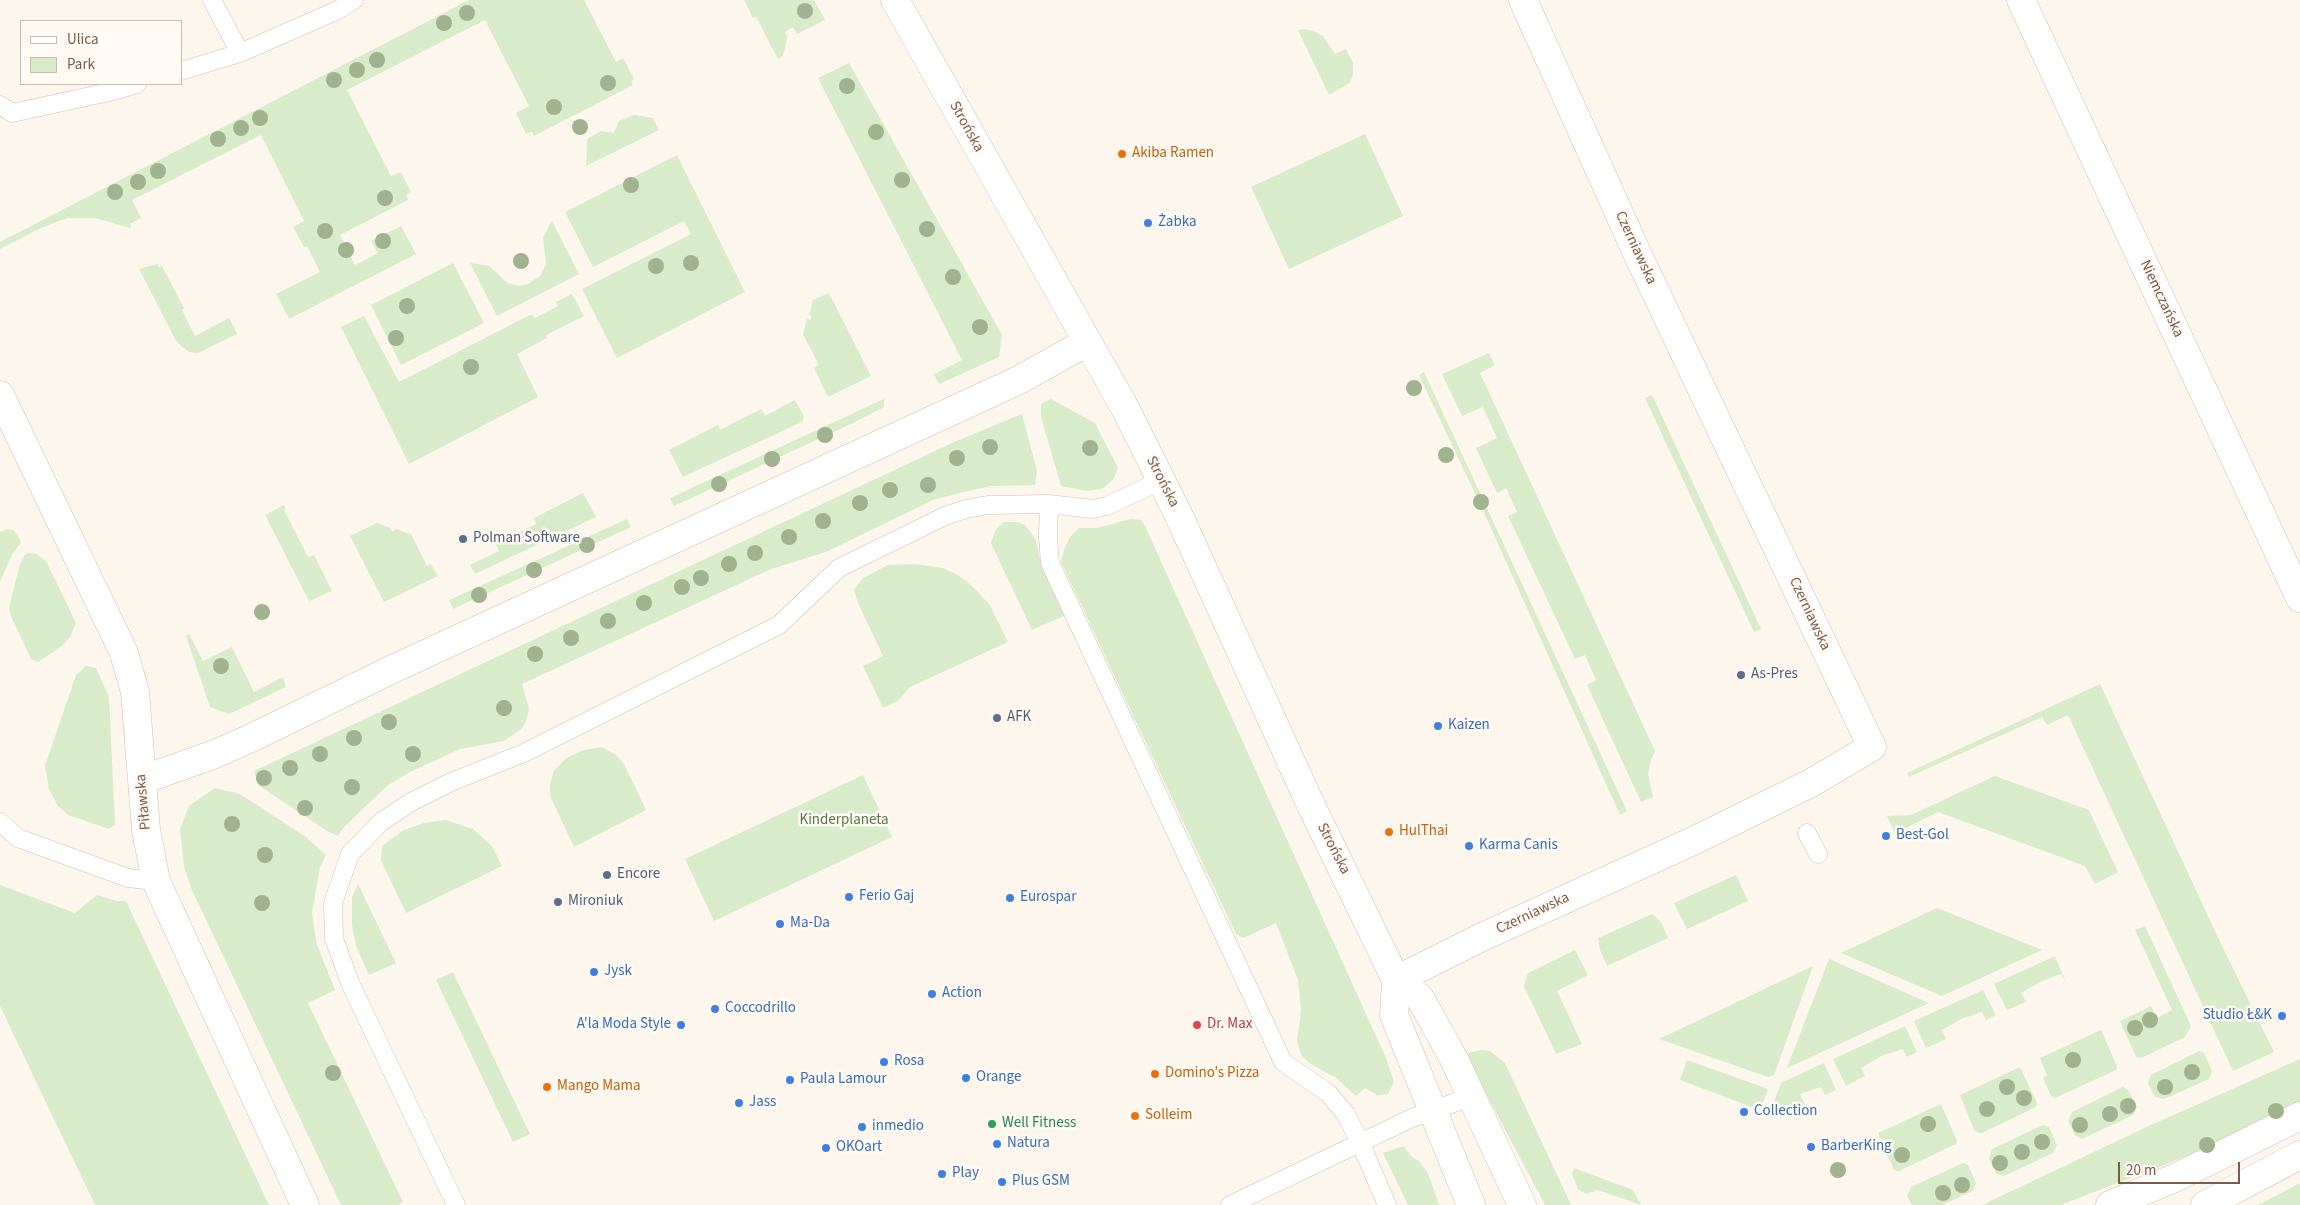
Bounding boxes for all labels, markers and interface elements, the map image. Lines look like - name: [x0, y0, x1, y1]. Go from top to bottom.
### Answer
- legend: [20, 20, 182, 85]
- text: Ulica: [67, 29, 98, 50]
- text: Park: [67, 54, 95, 75]
- street label: Strońska: [945, 98, 987, 156]
- place label: Akiba Ramen: [1132, 145, 1214, 163]
- marker: Akiba Ramen: [1116, 148, 1128, 160]
- street label: Czerniawska: [1610, 208, 1660, 288]
- place label: Żabka: [1158, 214, 1197, 232]
- marker: Żabka: [1142, 217, 1154, 229]
- street label: Niemczańska: [2135, 258, 2187, 340]
- street label: Strońska: [1141, 453, 1183, 511]
- place label: Polman Software: [473, 530, 580, 548]
- marker: Polman Software: [457, 533, 469, 545]
- street label: Czerniawska: [1784, 574, 1834, 654]
- place label: As-Pres: [1751, 666, 1798, 684]
- marker: As-Pres: [1735, 669, 1747, 681]
- place label: AFK: [1007, 709, 1031, 727]
- marker: AFK: [991, 712, 1003, 724]
- place label: Kaizen: [1448, 717, 1490, 735]
- marker: Kaizen: [1432, 720, 1444, 732]
- street label: Piławska: [133, 773, 155, 831]
- park label: Kinderplaneta: [799, 812, 889, 830]
- street label: Strońska: [1312, 820, 1354, 878]
- place label: HulThai: [1399, 823, 1448, 841]
- marker: HulThai: [1383, 826, 1395, 838]
- place label: Best-Gol: [1896, 827, 1949, 845]
- marker: Best-Gol: [1880, 830, 1892, 842]
- place label: Karma Canis: [1479, 837, 1558, 855]
- marker: Karma Canis: [1463, 840, 1475, 852]
- place label: Encore: [617, 866, 660, 884]
- marker: Encore: [601, 869, 613, 881]
- place label: Ferio Gaj: [859, 888, 914, 906]
- place label: Eurospar: [1020, 889, 1076, 907]
- street label: Czerniawska: [1493, 889, 1573, 939]
- marker: Ferio Gaj: [843, 891, 855, 903]
- marker: Eurospar: [1004, 892, 1016, 904]
- place label: Mironiuk: [568, 893, 623, 911]
- marker: Mironiuk: [552, 896, 564, 908]
- place label: Ma-Da: [790, 915, 830, 933]
- marker: Ma-Da: [774, 918, 786, 930]
- place label: Jysk: [604, 963, 632, 981]
- marker: Jysk: [588, 966, 600, 978]
- place label: Action: [942, 985, 982, 1003]
- marker: Action: [926, 988, 938, 1000]
- place label: Coccodrillo: [725, 1000, 796, 1018]
- marker: Coccodrillo: [709, 1003, 721, 1015]
- place label: Studio Ł&K: [2203, 1007, 2272, 1025]
- marker: Studio Ł&K: [2276, 1010, 2288, 1022]
- place label: A'la Moda Style: [577, 1016, 671, 1034]
- place label: Dr. Max: [1207, 1016, 1252, 1034]
- marker: A'la Moda Style: [675, 1019, 687, 1031]
- marker: Dr. Max: [1191, 1019, 1203, 1031]
- place label: Rosa: [894, 1053, 924, 1071]
- marker: Rosa: [878, 1056, 890, 1068]
- place label: Domino's Pizza: [1165, 1065, 1259, 1083]
- marker: Domino's Pizza: [1149, 1068, 1161, 1080]
- place label: Orange: [976, 1069, 1021, 1087]
- place label: Paula Lamour: [800, 1071, 887, 1089]
- marker: Orange: [960, 1072, 972, 1084]
- marker: Paula Lamour: [784, 1074, 796, 1086]
- place label: Mango Mama: [557, 1078, 641, 1096]
- marker: Mango Mama: [541, 1081, 553, 1093]
- place label: Jass: [749, 1094, 776, 1112]
- marker: Jass: [733, 1097, 745, 1109]
- place label: Collection: [1754, 1103, 1818, 1121]
- marker: Collection: [1738, 1106, 1750, 1118]
- place label: Solleim: [1145, 1107, 1192, 1125]
- marker: Solleim: [1129, 1110, 1141, 1122]
- place label: Well Fitness: [1002, 1115, 1076, 1133]
- place label: inmedio: [872, 1118, 924, 1136]
- marker: Well Fitness: [986, 1118, 998, 1130]
- marker: inmedio: [856, 1121, 868, 1133]
- place label: Natura: [1007, 1135, 1050, 1153]
- marker: Natura: [991, 1138, 1003, 1150]
- place label: BarberKing: [1821, 1138, 1892, 1156]
- place label: OKOart: [836, 1139, 882, 1157]
- marker: BarberKing: [1805, 1141, 1817, 1153]
- marker: OKOart: [820, 1142, 832, 1154]
- scale bar: [2120, 1152, 2242, 1184]
- text: 20 m: [2126, 1160, 2156, 1181]
- place label: Play: [952, 1165, 979, 1183]
- marker: Play: [936, 1168, 948, 1180]
- place label: Plus GSM: [1012, 1173, 1070, 1191]
- marker: Plus GSM: [996, 1176, 1008, 1188]

